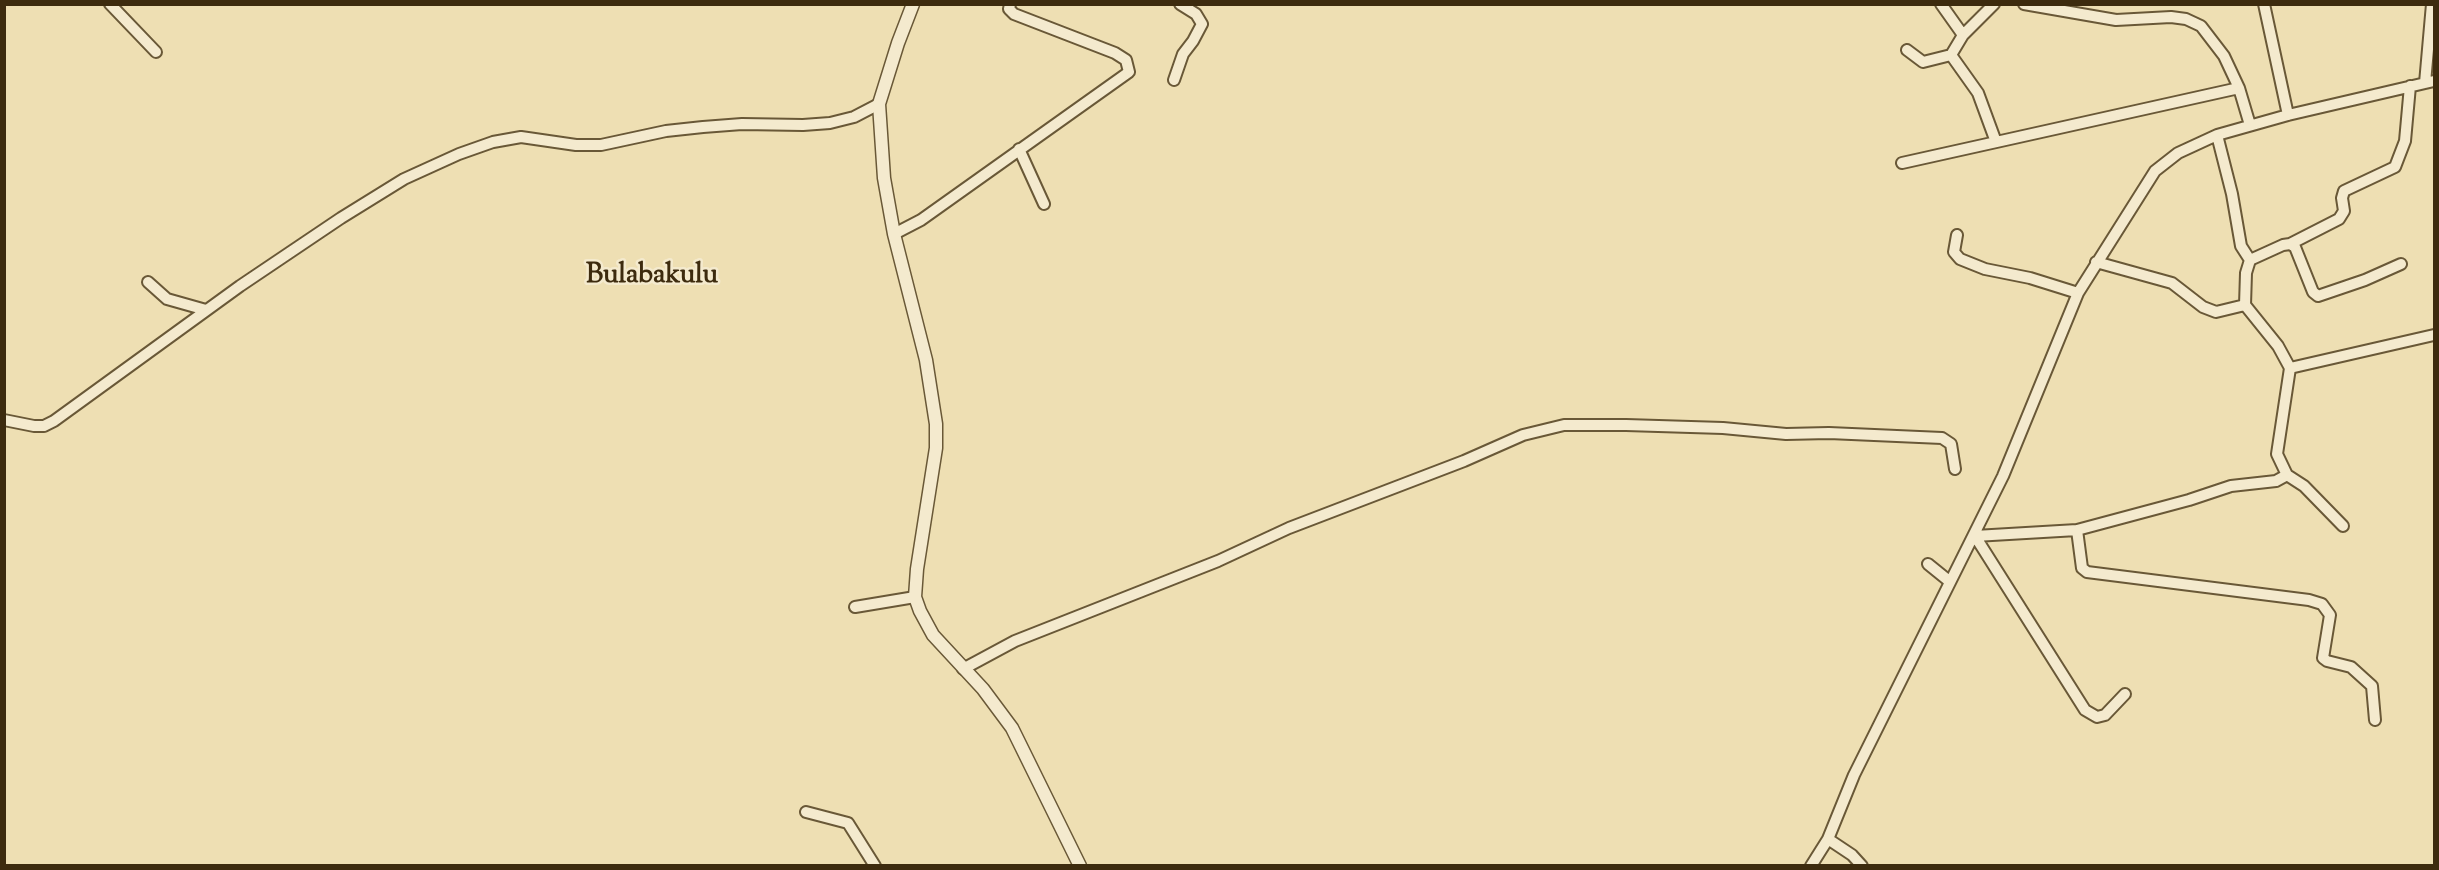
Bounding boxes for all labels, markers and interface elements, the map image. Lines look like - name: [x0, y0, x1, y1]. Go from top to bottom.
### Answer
- district label: Bulabakulu: [586, 261, 718, 293]

